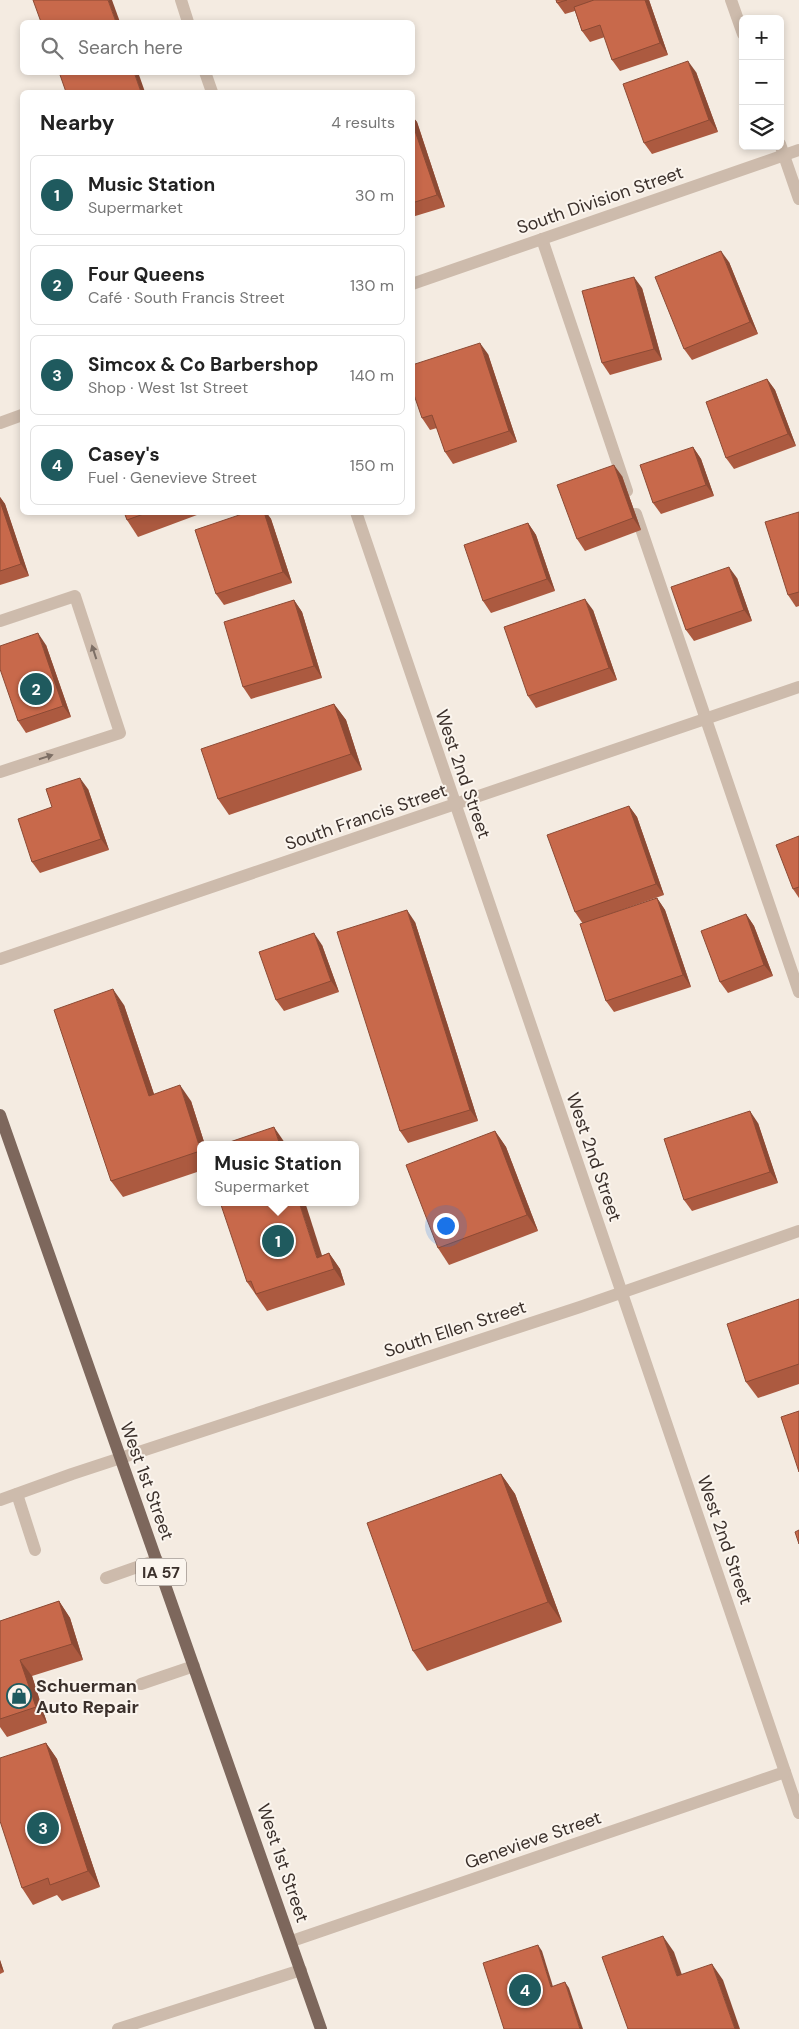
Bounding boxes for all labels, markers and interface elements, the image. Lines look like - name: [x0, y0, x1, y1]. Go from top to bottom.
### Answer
- map controls: [739, 15, 784, 150]
- button: +: [739, 15, 784, 60]
- search box: [20, 20, 415, 75]
- icon: search: [38, 34, 66, 62]
- text: Search here: [78, 35, 183, 60]
- button: −: [739, 60, 784, 105]
- button: layers: [739, 105, 784, 150]
- text: Nearby: [40, 109, 114, 137]
- text: 4 results: [331, 112, 395, 133]
- street label: South Division Street: [514, 160, 686, 240]
- text: Music Station: [88, 172, 215, 197]
- text: 1: [54, 185, 60, 206]
- text: 30 m: [355, 185, 394, 206]
- text: Supermarket: [88, 197, 183, 218]
- text: Four Queens: [88, 262, 205, 287]
- text: 2: [52, 275, 62, 296]
- text: 130 m: [350, 275, 394, 296]
- text: Café · South Francis Street: [88, 287, 285, 308]
- text: Simcox & Co Barbershop: [88, 352, 318, 377]
- text: 3: [52, 365, 62, 386]
- text: 140 m: [350, 365, 394, 386]
- text: Shop · West 1st Street: [88, 377, 248, 398]
- text: Casey's: [88, 442, 160, 467]
- text: 4: [52, 455, 62, 476]
- text: 150 m: [350, 455, 394, 476]
- text: Fuel · Genevieve Street: [88, 467, 257, 488]
- one-way arrow: [89, 645, 97, 660]
- pin: 2: [20, 670, 52, 708]
- street label: West 2nd Street: [430, 706, 496, 842]
- one-way arrow: [39, 753, 54, 760]
- street label: South Francis Street: [282, 778, 450, 856]
- street label: West 2nd Street: [561, 1089, 627, 1225]
- popup: [197, 1141, 359, 1206]
- text: Music Station: [214, 1151, 342, 1176]
- text: Supermarket: [214, 1176, 309, 1197]
- your location: [433, 1213, 459, 1239]
- pin: 1: [262, 1222, 294, 1260]
- street label: South Ellen Street: [381, 1295, 529, 1363]
- street label: West 1st Street: [114, 1418, 180, 1544]
- street label: West 2nd Street: [692, 1472, 758, 1608]
- road number: IA 57: [136, 1558, 186, 1585]
- place label: Schuerman Auto Repair: [36, 1674, 139, 1719]
- shop icon: Schuerman Auto Repair: [6, 1683, 32, 1709]
- street label: West 1st Street: [251, 1800, 315, 1926]
- street label: Genevieve Street: [462, 1805, 604, 1875]
- pin: 3: [27, 1809, 59, 1847]
- pin: 4: [509, 1971, 541, 2009]

